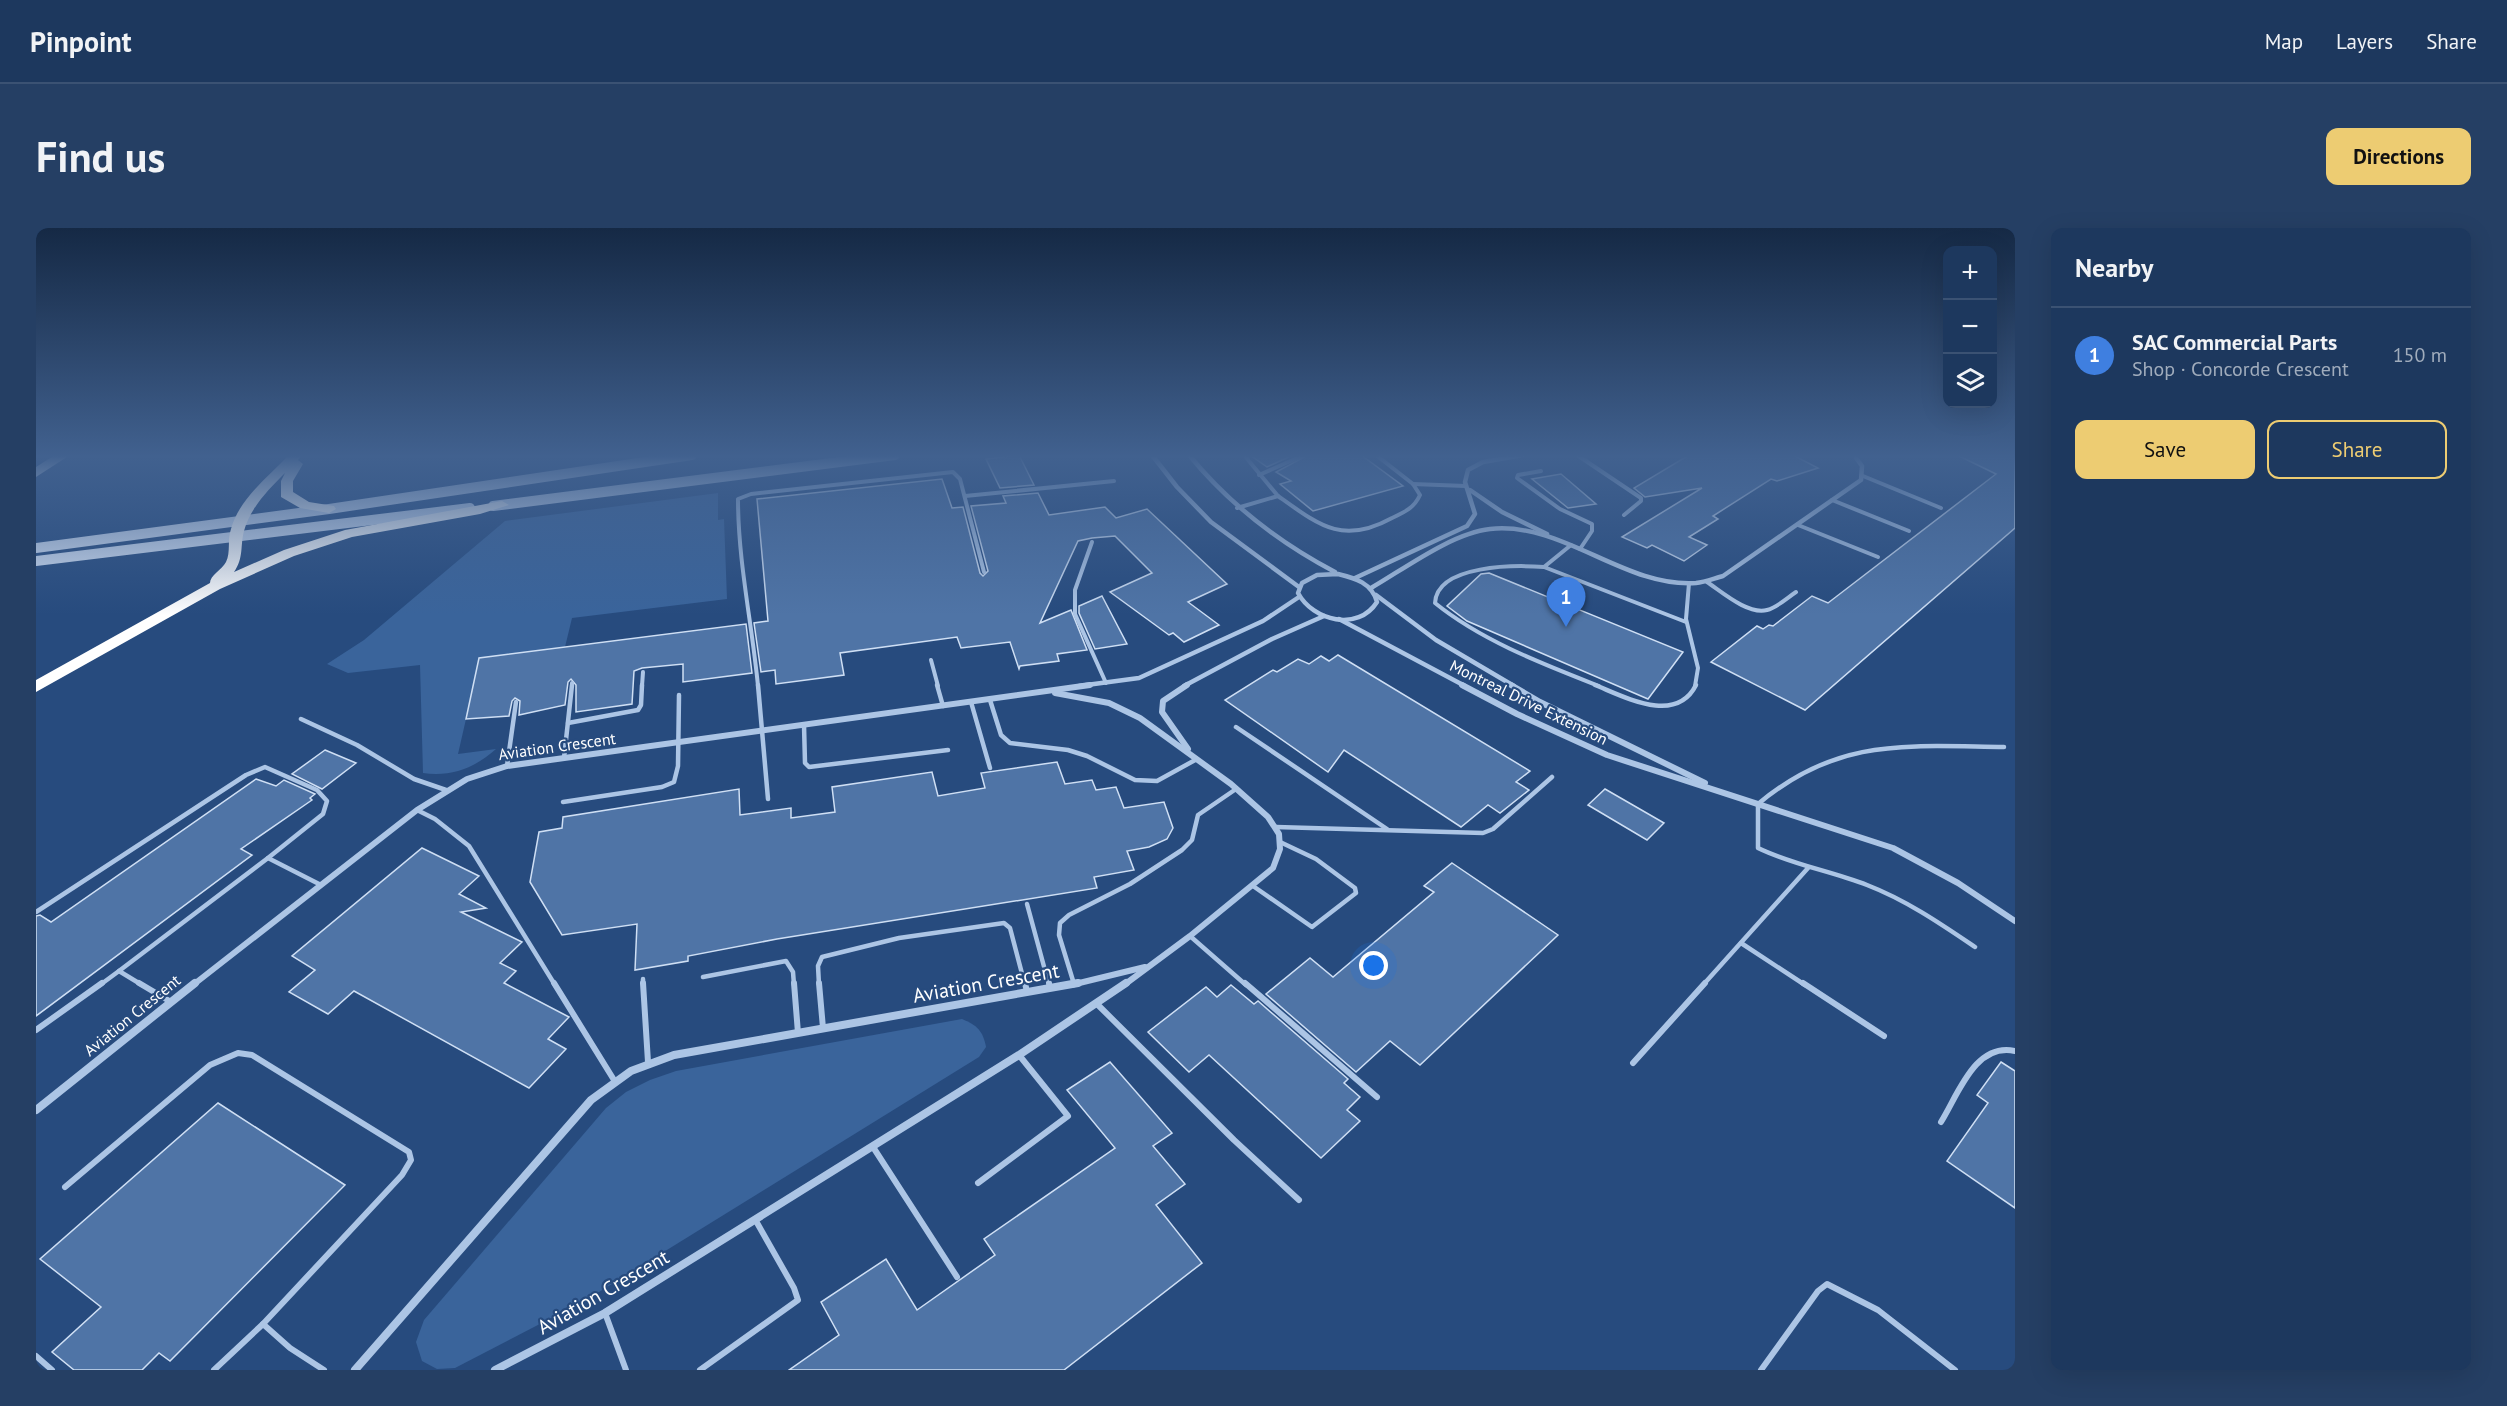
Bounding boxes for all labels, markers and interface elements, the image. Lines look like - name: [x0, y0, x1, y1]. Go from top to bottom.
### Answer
- text: Pinpoint: [30, 23, 132, 60]
- text: Map: [2265, 28, 2303, 55]
- text: Layers: [2336, 28, 2393, 55]
- text: Share: [2426, 28, 2477, 55]
- button: Directions: [2326, 128, 2471, 185]
- text: Find us: [36, 129, 165, 184]
- map controls: [1943, 246, 1997, 408]
- button: +: [1943, 246, 1997, 300]
- text: Nearby: [2075, 251, 2153, 284]
- button: −: [1943, 300, 1997, 354]
- text: SAC Commercial Parts: [2132, 328, 2337, 356]
- text: 1: [2089, 342, 2100, 368]
- text: 150 m: [2393, 342, 2447, 368]
- button: layers: [1943, 354, 1997, 408]
- text: Shop · Concorde Crescent: [2132, 356, 2349, 382]
- button: Save: [2075, 420, 2255, 479]
- button: Share: [2267, 420, 2447, 479]
- pin: 1: [1546, 578, 1586, 627]
- street label: Montreal Drive Extension: [1447, 655, 1611, 749]
- street label: Aviation Crescent: [497, 728, 618, 764]
- your location: [1359, 951, 1388, 980]
- street label: Aviation Crescent: [911, 957, 1061, 1009]
- street label: Aviation Crescent: [80, 970, 185, 1060]
- street label: Aviation Crescent: [532, 1244, 674, 1340]

